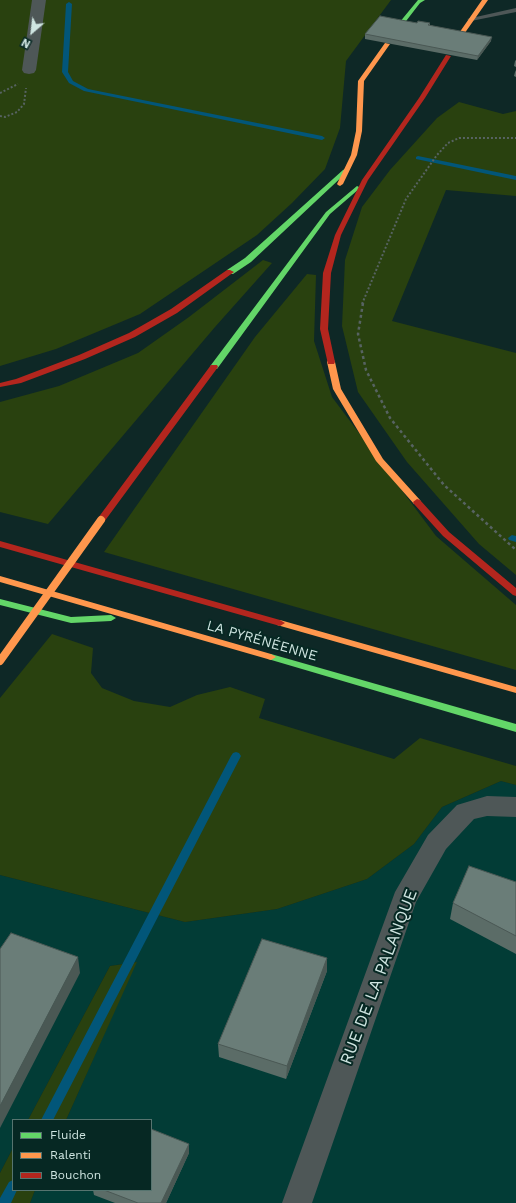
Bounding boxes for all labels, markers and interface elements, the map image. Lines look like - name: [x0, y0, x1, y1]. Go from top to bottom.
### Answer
- north arrow: [12, 12, 52, 52]
- text: N: [19, 35, 33, 51]
- street label: LA PYRÉNÉENNE: [205, 617, 319, 665]
- street label: RUE DE LA PALANQUE: [336, 886, 422, 1068]
- legend: [12, 1119, 152, 1191]
- text: Fluide: [50, 1128, 86, 1142]
- text: Ralenti: [50, 1148, 91, 1162]
- text: Bouchon: [50, 1168, 101, 1182]

